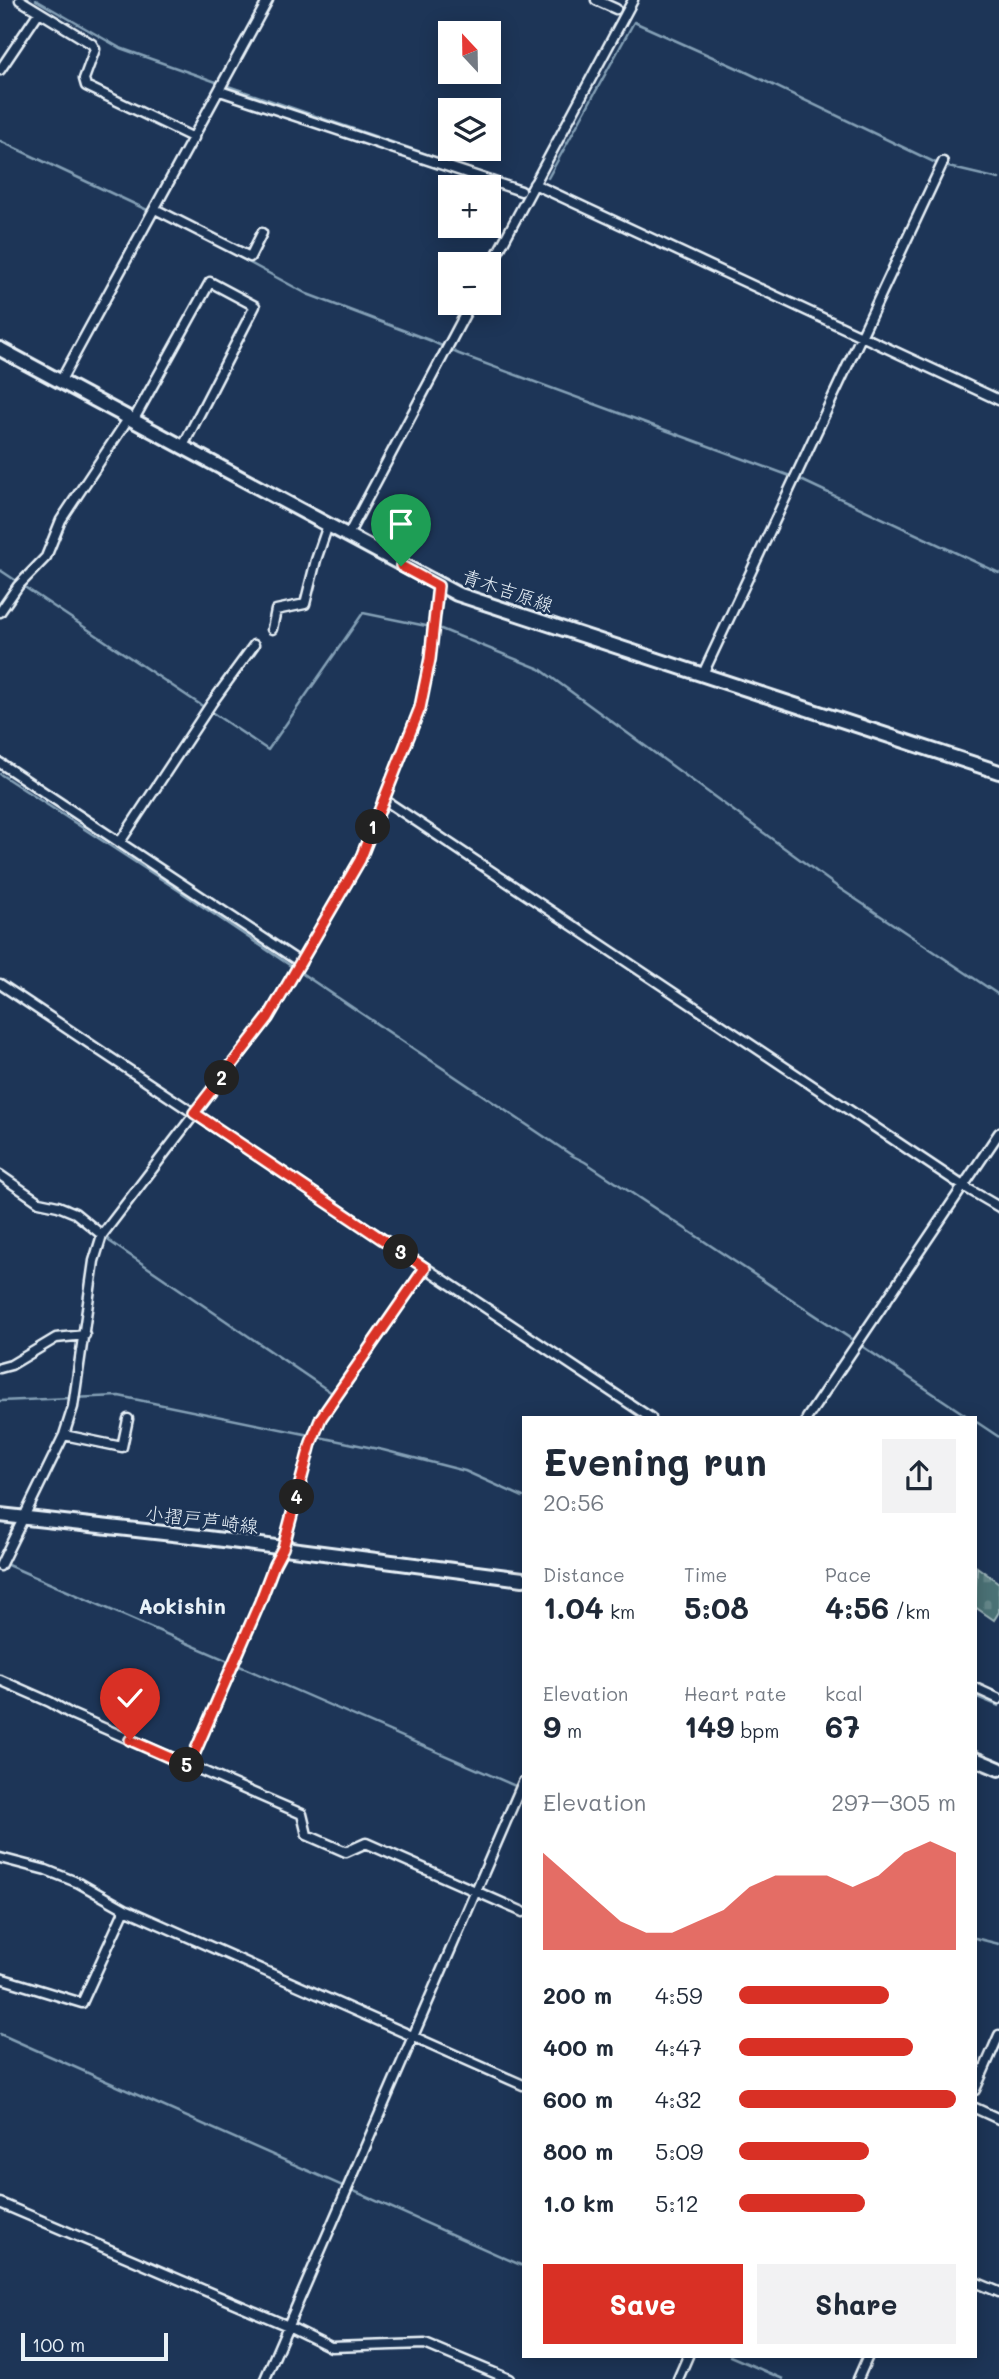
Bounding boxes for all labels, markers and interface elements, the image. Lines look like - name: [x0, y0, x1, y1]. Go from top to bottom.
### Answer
- north arrow: [438, 21, 500, 84]
- map controls: [438, 21, 501, 315]
- button: layers: [438, 98, 501, 161]
- button: +: [438, 175, 501, 238]
- button: −: [438, 252, 501, 315]
- pin: [371, 494, 431, 566]
- icon: arrive: [382, 505, 420, 543]
- street label: 青木吉原線: [459, 563, 557, 617]
- pin: 1: [356, 810, 390, 844]
- text: 1: [368, 814, 377, 839]
- pin: 2: [204, 1060, 240, 1096]
- text: 2: [216, 1065, 227, 1090]
- pin: 3: [384, 1234, 418, 1270]
- text: 3: [395, 1239, 406, 1264]
- text: Evening run: [543, 1436, 767, 1486]
- button: share: [882, 1439, 956, 1513]
- pin: 4: [280, 1480, 314, 1514]
- text: 4: [290, 1484, 303, 1509]
- text: 20:56: [543, 1487, 604, 1517]
- street label: 小摺戸芦崎線: [144, 1500, 260, 1538]
- text: Distance: [543, 1562, 625, 1587]
- text: Time: [684, 1562, 727, 1587]
- text: Pace: [825, 1562, 871, 1587]
- text: 1.04: [543, 1587, 604, 1627]
- text: 5:08: [684, 1587, 749, 1627]
- text: 4:56: [825, 1587, 889, 1627]
- district label: Aokishin: [138, 1592, 226, 1619]
- text: km: [604, 1599, 635, 1624]
- text: /km: [889, 1599, 931, 1624]
- pin: [100, 1668, 160, 1740]
- icon: check: [111, 1679, 149, 1717]
- text: Elevation: [543, 1681, 628, 1706]
- text: Heart rate: [684, 1681, 787, 1706]
- text: kcal: [825, 1681, 863, 1706]
- text: 9: [543, 1706, 561, 1746]
- text: 149: [684, 1706, 734, 1746]
- text: 67: [825, 1706, 860, 1746]
- text: m: [561, 1718, 582, 1743]
- text: bpm: [734, 1718, 779, 1743]
- pin: 5: [170, 1748, 204, 1782]
- text: 5: [181, 1752, 192, 1777]
- text: Elevation: [543, 1787, 646, 1817]
- text: 297–305 m: [831, 1787, 956, 1817]
- text: 200 m: [543, 1980, 612, 2010]
- text: 4:59: [655, 1980, 703, 2010]
- text: 400 m: [543, 2032, 614, 2062]
- text: 4:47: [655, 2032, 702, 2062]
- text: 600 m: [543, 2084, 613, 2114]
- text: 4:32: [655, 2084, 702, 2114]
- text: 800 m: [543, 2136, 613, 2166]
- text: 5:09: [655, 2136, 703, 2166]
- text: 1.0 km: [543, 2188, 614, 2218]
- text: 5:12: [655, 2188, 699, 2218]
- button: Save: [543, 2264, 743, 2344]
- button: Share: [757, 2264, 956, 2344]
- scale bar: [21, 2330, 168, 2362]
- text: 100 m: [32, 2332, 85, 2357]

